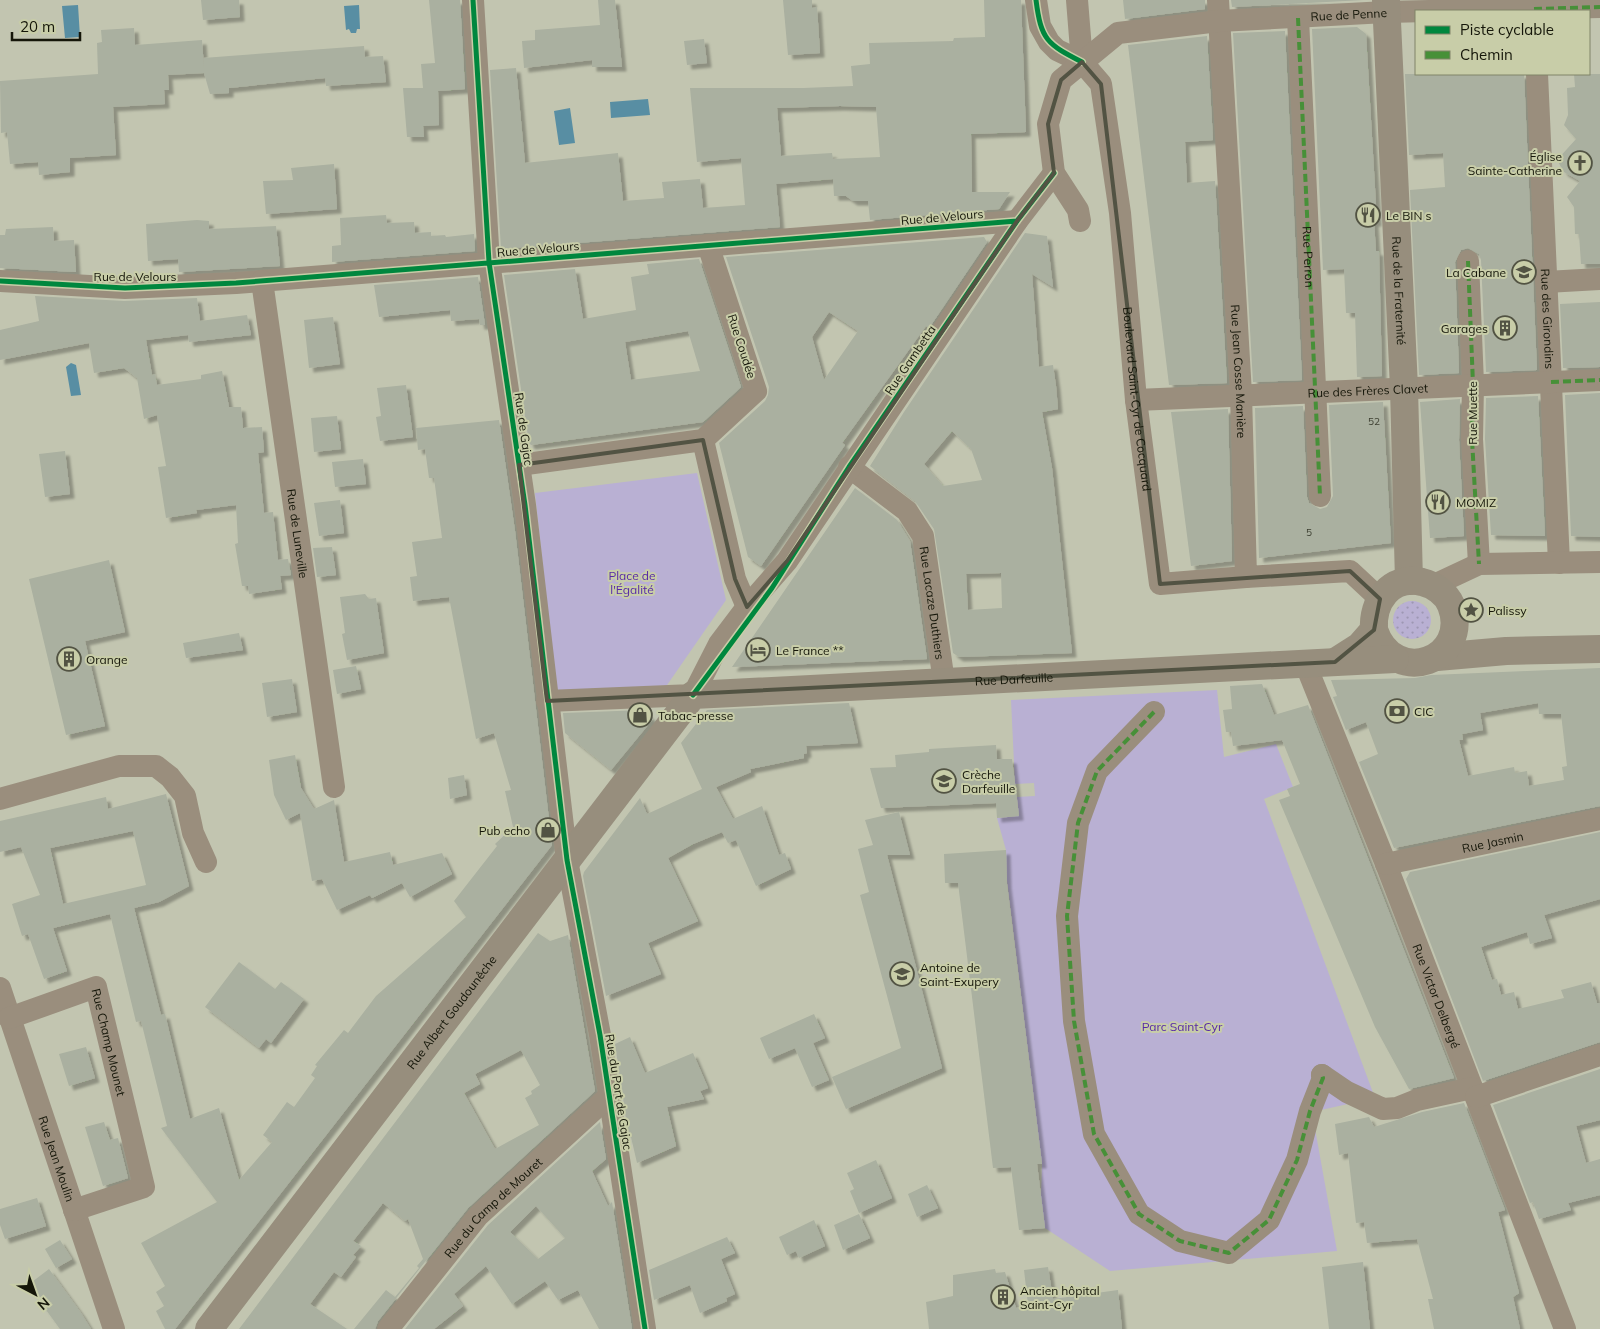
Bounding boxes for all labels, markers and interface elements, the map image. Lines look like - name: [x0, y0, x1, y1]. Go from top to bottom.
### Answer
- street label: Rue de Penne: [1310, 4, 1387, 24]
- scale bar: [12, 10, 80, 42]
- legend: [1415, 10, 1590, 75]
- text: 20 m: [20, 17, 55, 36]
- text: Piste cyclable: [1460, 20, 1554, 39]
- text: Chemin: [1460, 45, 1513, 64]
- place label: Église Sainte-Catherine: [1468, 149, 1562, 178]
- church icon: Église Sainte-Catherine: [1567, 150, 1593, 176]
- restaurant icon: Le BIN s: [1355, 202, 1381, 228]
- street label: Rue de Velours: [900, 206, 984, 228]
- place label: Le BIN s: [1386, 208, 1432, 223]
- street label: Rue Perron: [1300, 226, 1318, 288]
- street label: Rue de la Fraternité: [1389, 236, 1409, 345]
- street label: Rue de Velours: [496, 238, 580, 260]
- school or university icon: La Cabane: [1511, 259, 1537, 285]
- place label: La Cabane: [1446, 265, 1506, 280]
- street label: Rue des Girondins: [1538, 268, 1558, 369]
- street label: Rue de Velours: [94, 269, 176, 284]
- street label: Rue Jean Cosse Manière: [1228, 304, 1250, 438]
- street label: Boulevard Saint-Cyr de Cocquard: [1121, 306, 1155, 492]
- street label: Rue Coudée: [725, 312, 759, 380]
- building icon: Garages: [1492, 315, 1518, 341]
- place label: Garages: [1441, 321, 1488, 336]
- street label: Rue Gambetta: [881, 322, 939, 398]
- street label: Rue des Frères Clavet: [1307, 380, 1428, 400]
- street label: Rue Muette: [1465, 381, 1480, 445]
- street label: Rue de Gajac: [511, 391, 537, 467]
- house number: 52: [1368, 415, 1380, 428]
- street label: Rue de Luneville: [284, 488, 312, 579]
- restaurant icon: MOMIZ: [1425, 489, 1451, 515]
- place label: MOMIZ: [1456, 495, 1496, 510]
- house number: 5: [1306, 526, 1312, 539]
- street label: Rue Lacaze Duthiers: [917, 545, 948, 661]
- park label: Place de l'Égalité: [608, 568, 656, 597]
- place icon: Palissy: [1458, 597, 1484, 623]
- place label: Palissy: [1488, 603, 1527, 618]
- hotel icon: Le France **: [745, 637, 771, 663]
- place label: Le France **: [776, 643, 844, 658]
- building icon: Orange: [56, 646, 82, 672]
- place label: Orange: [86, 652, 128, 667]
- street label: Rue Darfeuille: [974, 669, 1053, 688]
- bank icon: CIC: [1384, 698, 1410, 724]
- shop icon: Tabac-presse: [627, 702, 653, 728]
- place label: CIC: [1414, 704, 1434, 719]
- place label: Tabac-presse: [658, 708, 733, 723]
- place label: Crèche Darfeuille: [962, 767, 1015, 796]
- school or university icon: Crèche Darfeuille: [931, 768, 957, 794]
- shop icon: Pub echo: [535, 817, 561, 843]
- place label: Pub echo: [479, 823, 530, 838]
- street label: Rue Jasmin: [1461, 828, 1525, 855]
- street label: Rue Victor Delbergé: [1410, 941, 1464, 1050]
- street label: Rue Albert Goudounêche: [403, 952, 499, 1072]
- place label: Antoine de Saint-Exupery: [920, 960, 1000, 989]
- school or university icon: Antoine de Saint-Exupery: [889, 961, 915, 987]
- street label: Rue Champ Mounet: [89, 987, 129, 1097]
- park label: Parc Saint-Cyr: [1142, 1019, 1223, 1034]
- street label: Rue du Port de Gajac: [602, 1033, 636, 1151]
- street label: Rue Jean Moulin: [36, 1114, 78, 1204]
- street label: Rue du Camp de Mouret: [441, 1154, 545, 1260]
- north arrow: [10, 1269, 60, 1319]
- place label: Ancien hôpital Saint-Cyr: [1020, 1283, 1100, 1312]
- building icon: Ancien hôpital Saint-Cyr: [990, 1284, 1016, 1310]
- text: N: [34, 1294, 53, 1314]

